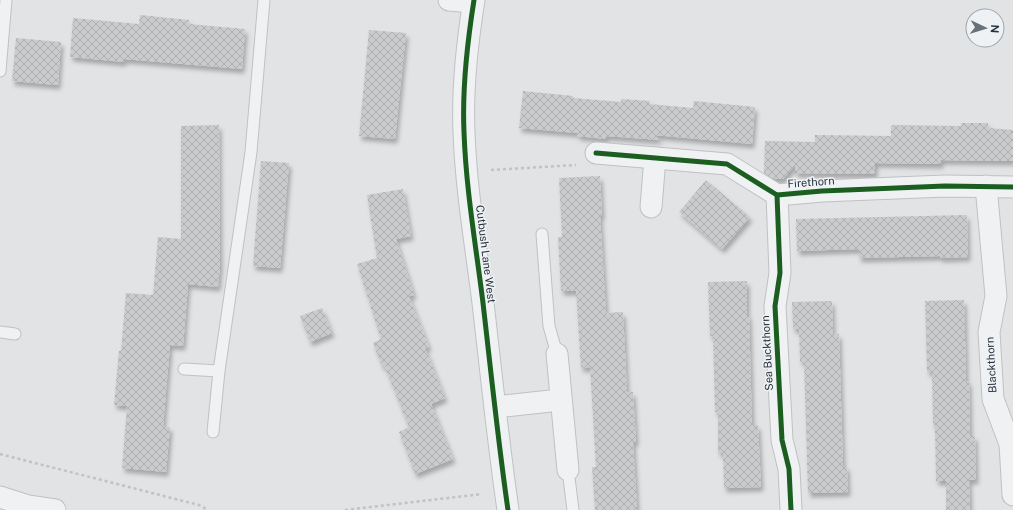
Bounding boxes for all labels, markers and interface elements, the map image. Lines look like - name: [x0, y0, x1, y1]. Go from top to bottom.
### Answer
- north arrow: [965, 8, 1005, 48]
- text: N: [989, 24, 1001, 33]
- street label: Firethorn: [787, 174, 835, 190]
- street label: Cutbush Lane West: [474, 204, 498, 304]
- street label: Sea Buckthorn: [759, 315, 775, 391]
- street label: Blackthorn: [984, 337, 998, 393]

